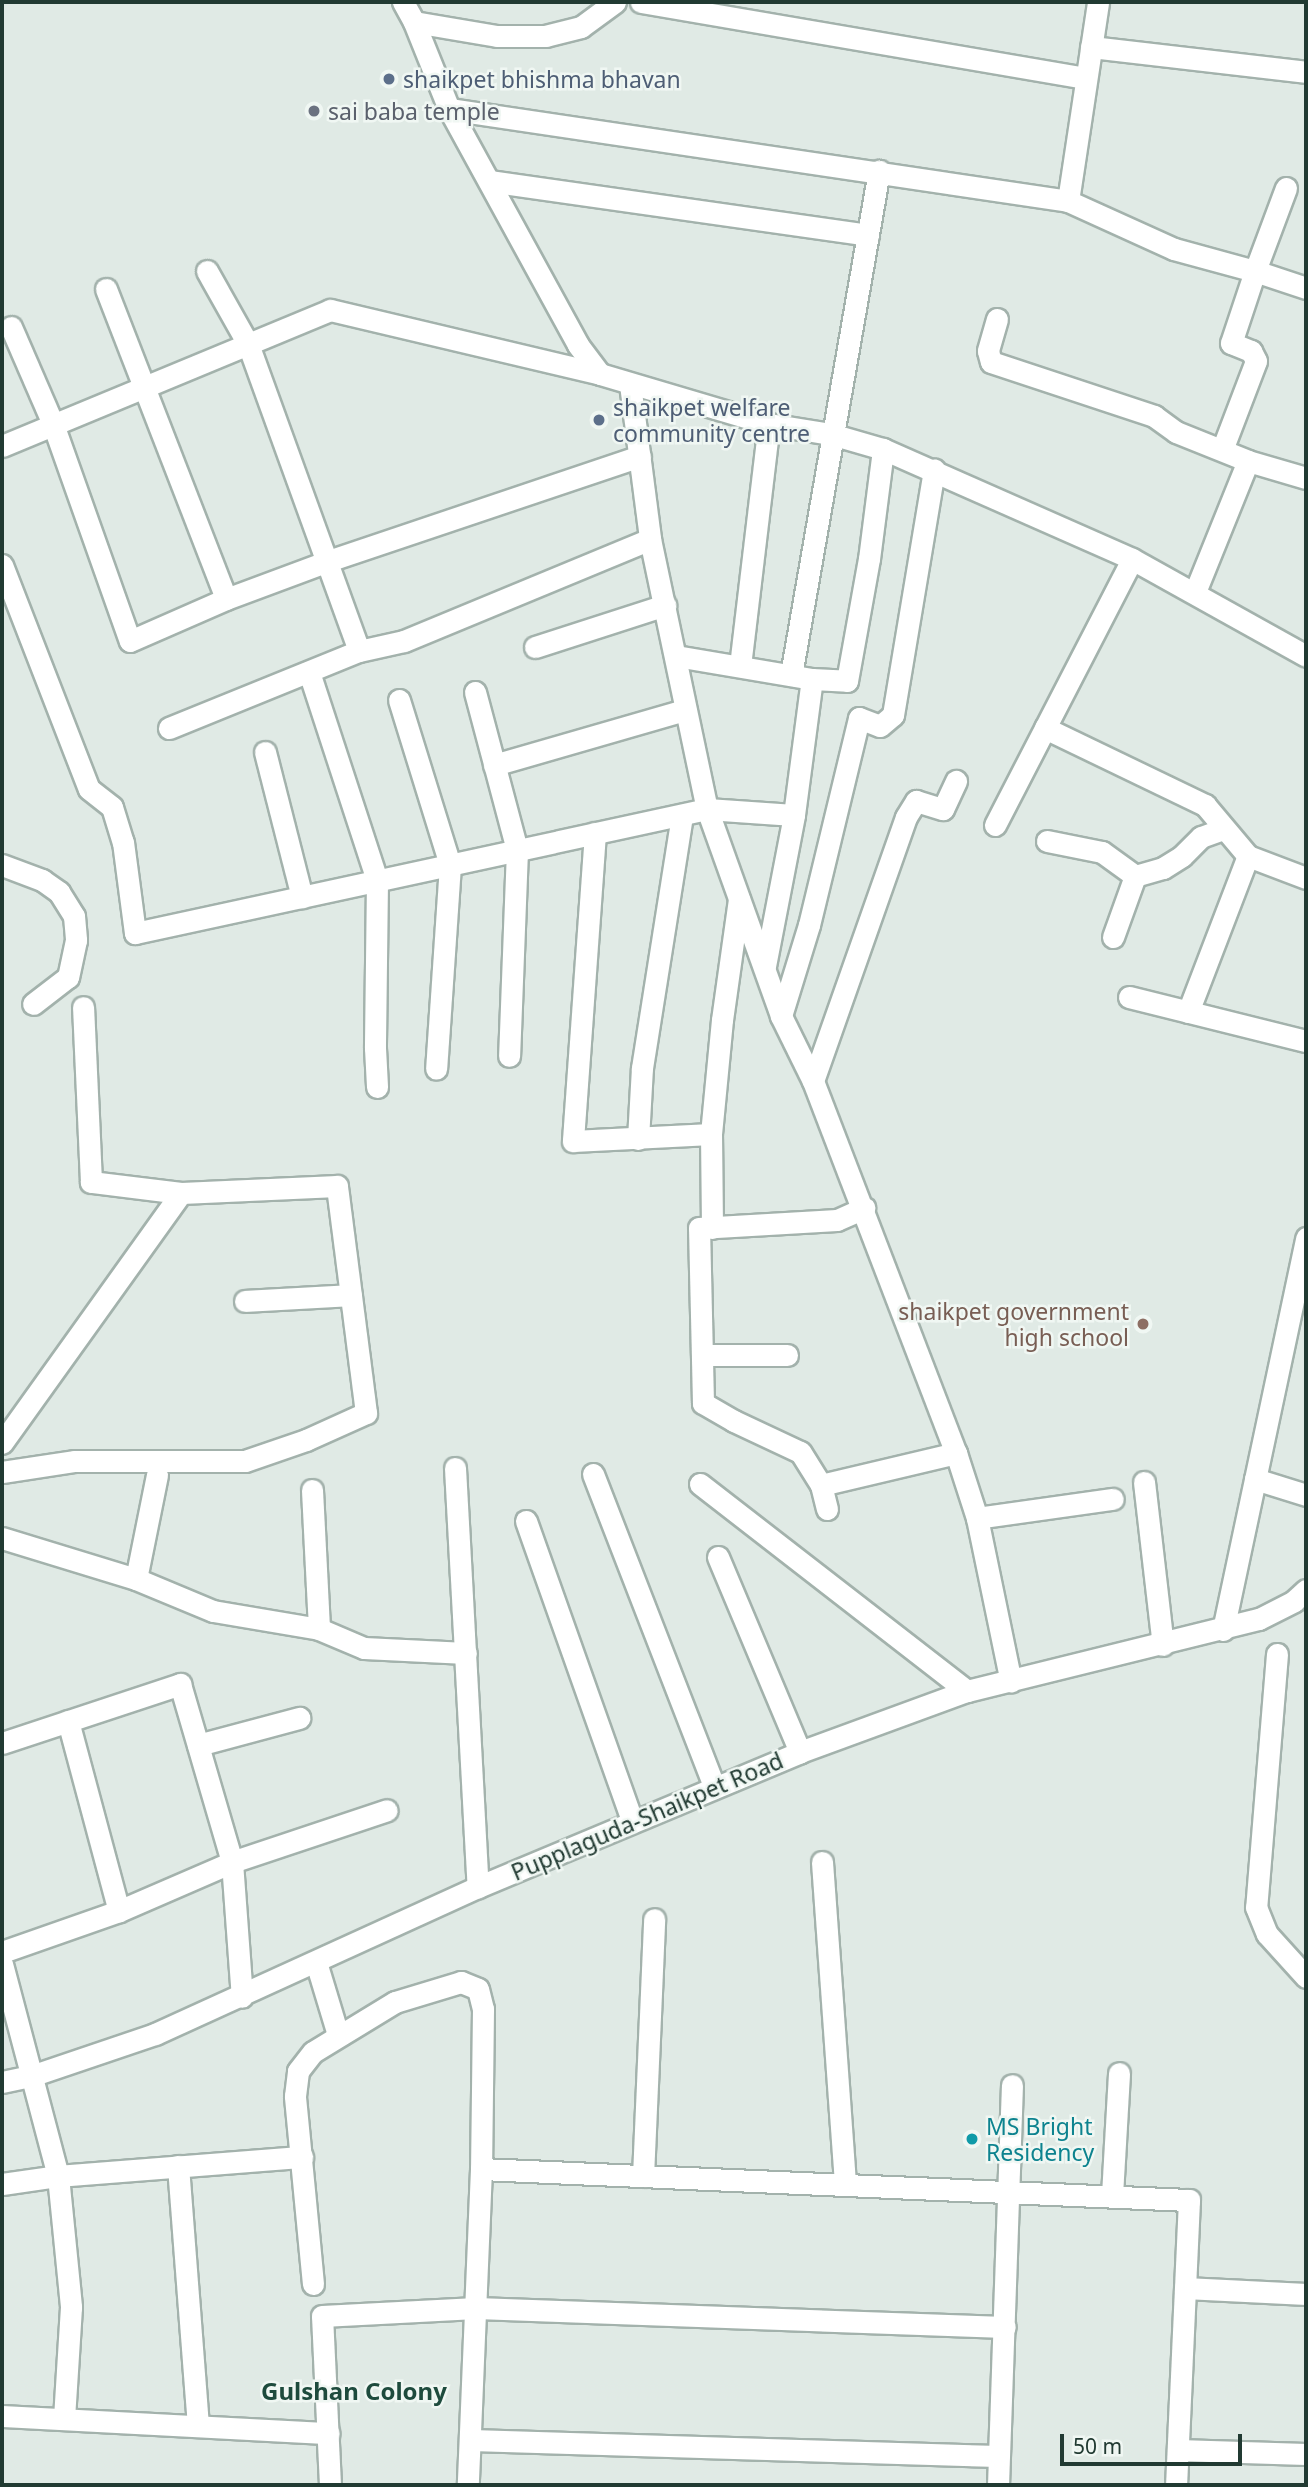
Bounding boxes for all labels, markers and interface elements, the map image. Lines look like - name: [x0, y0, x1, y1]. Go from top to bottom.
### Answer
- place label: shaikpet bhishma bhavan: [403, 65, 681, 93]
- marker: shaikpet bhishma bhavan: [381, 71, 397, 87]
- place label: sai baba temple: [328, 97, 500, 125]
- marker: sai baba temple: [306, 103, 322, 119]
- place label: shaikpet welfare community centre: [613, 393, 810, 447]
- marker: shaikpet welfare community centre: [591, 412, 607, 428]
- place label: shaikpet government high school: [898, 1297, 1129, 1351]
- marker: shaikpet government high school: [1135, 1316, 1151, 1332]
- street label: Pupplaguda-Shaikpet Road: [507, 1746, 787, 1886]
- place label: MS Bright Residency: [986, 2112, 1094, 2166]
- marker: MS Bright Residency: [964, 2131, 980, 2147]
- district label: Gulshan Colony: [261, 2377, 447, 2405]
- scale bar: [1063, 2420, 1245, 2464]
- text: 50 m: [1073, 2432, 1122, 2460]

